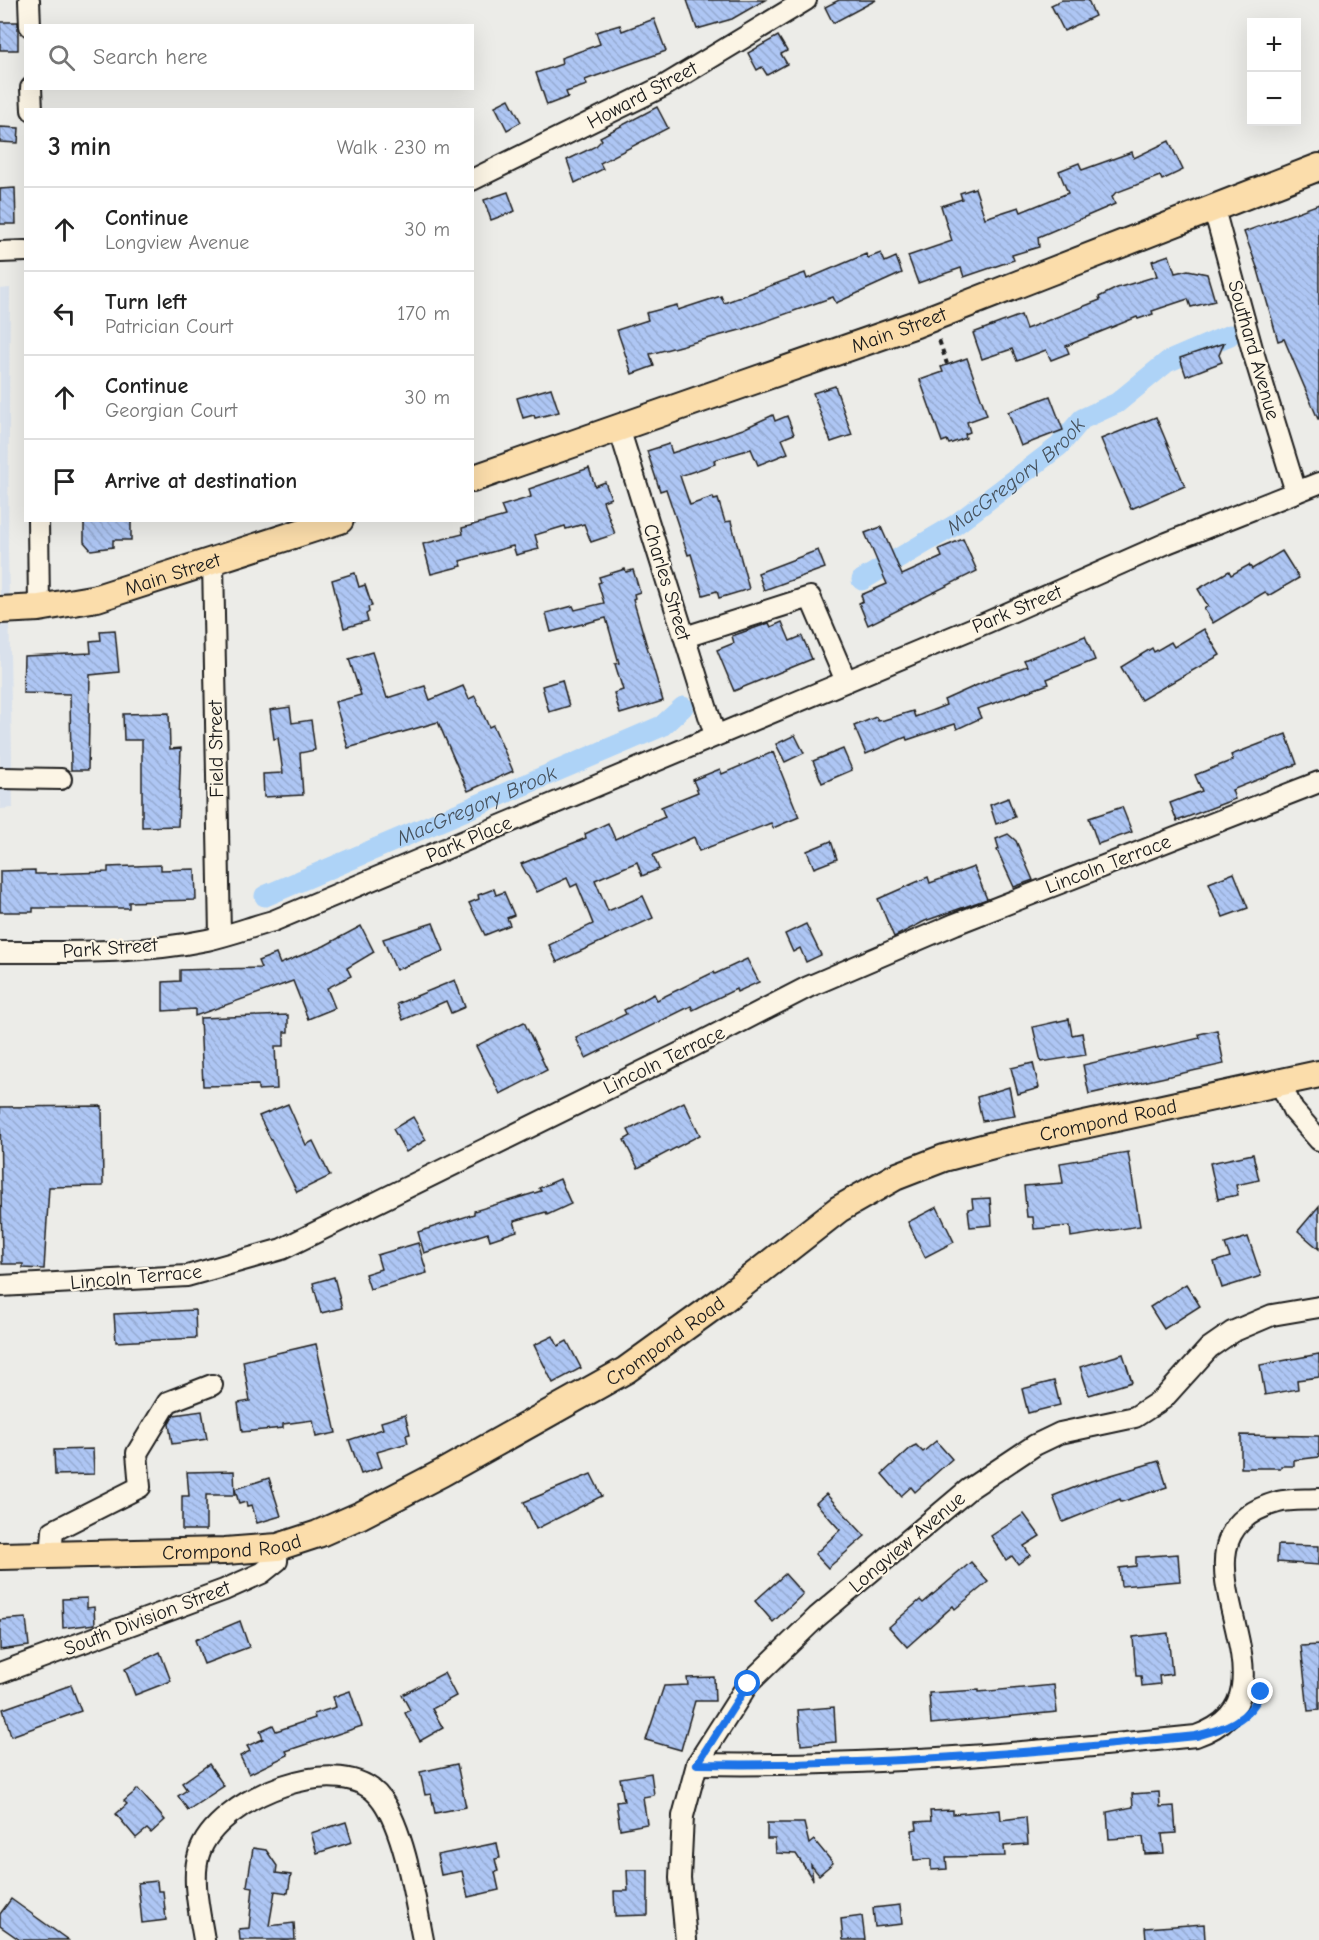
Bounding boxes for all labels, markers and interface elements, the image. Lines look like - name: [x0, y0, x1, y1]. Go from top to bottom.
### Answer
- map controls: [1247, 18, 1301, 126]
- button: +: [1247, 18, 1301, 72]
- search box: [24, 24, 474, 90]
- icon: search: [45, 41, 78, 74]
- text: Search here: [93, 44, 208, 70]
- street label: Howard Street: [583, 56, 702, 134]
- button: −: [1247, 72, 1301, 126]
- text: 3 min: [48, 132, 111, 162]
- text: Walk · 230 m: [337, 136, 450, 159]
- text: Continue: [105, 205, 188, 231]
- icon: ahead: [48, 213, 81, 246]
- text: 30 m: [404, 218, 450, 241]
- text: Longview Avenue: [105, 231, 249, 254]
- street label: Southard Avenue: [1223, 278, 1285, 422]
- text: Turn left: [105, 289, 187, 315]
- icon: left: [48, 297, 81, 330]
- street label: Main Street: [848, 301, 951, 357]
- text: 170 m: [397, 302, 450, 325]
- text: Patrician Court: [105, 315, 233, 338]
- text: Continue: [105, 373, 188, 399]
- icon: ahead: [48, 381, 81, 414]
- text: 30 m: [404, 386, 450, 409]
- text: Georgian Court: [105, 399, 237, 422]
- water label: MacGregory Brook: [941, 412, 1090, 540]
- icon: arrive: [48, 465, 81, 498]
- text: Arrive at destination: [105, 468, 297, 494]
- street label: Charles Street: [638, 521, 696, 644]
- street label: Main Street: [121, 547, 224, 600]
- street label: Park Street: [969, 579, 1066, 638]
- street label: Field Street: [204, 699, 228, 798]
- water label: MacGregory Brook: [392, 760, 561, 851]
- street label: Park Place: [423, 811, 515, 867]
- street label: Lincoln Terrace: [1042, 830, 1174, 898]
- street label: Park Street: [62, 933, 159, 963]
- street label: Lincoln Terrace: [600, 1021, 728, 1099]
- street label: Crompond Road: [1037, 1094, 1179, 1146]
- street label: Lincoln Terrace: [69, 1260, 203, 1294]
- street label: Crompond Road: [602, 1291, 729, 1390]
- street label: Longview Avenue: [844, 1487, 970, 1597]
- street label: Crompond Road: [162, 1529, 304, 1564]
- street label: South Division Street: [61, 1575, 235, 1660]
- route start: [734, 1670, 760, 1696]
- route end: [1247, 1678, 1273, 1704]

